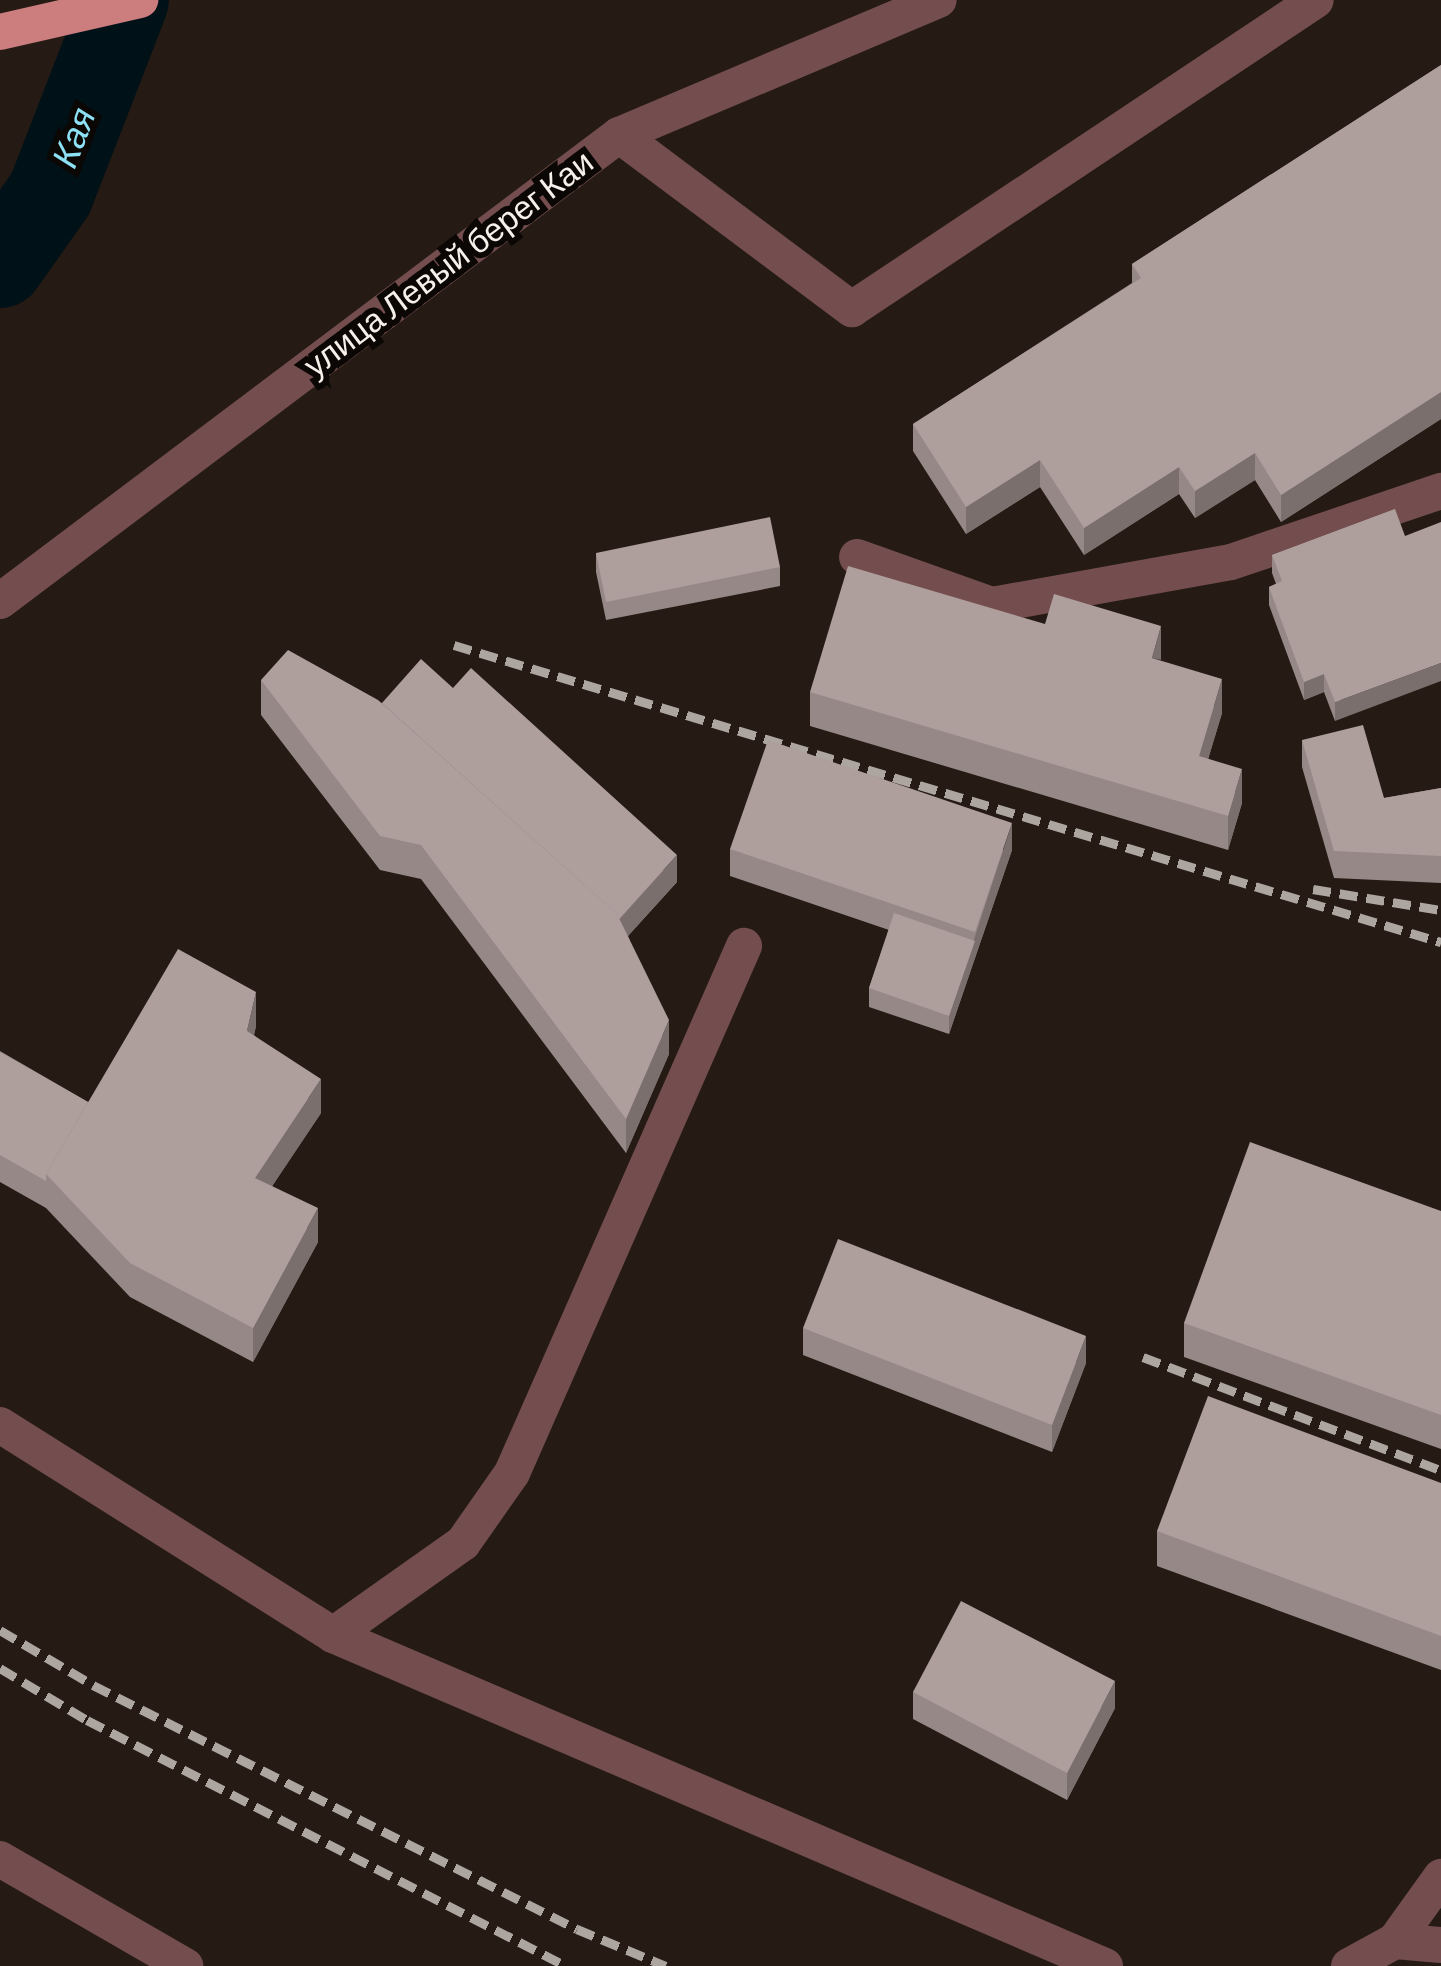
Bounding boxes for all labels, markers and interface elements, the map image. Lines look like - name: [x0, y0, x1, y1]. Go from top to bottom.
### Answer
- water label: Кая: [41, 101, 103, 173]
- street label: улица Левый берег Каи: [296, 141, 600, 385]

